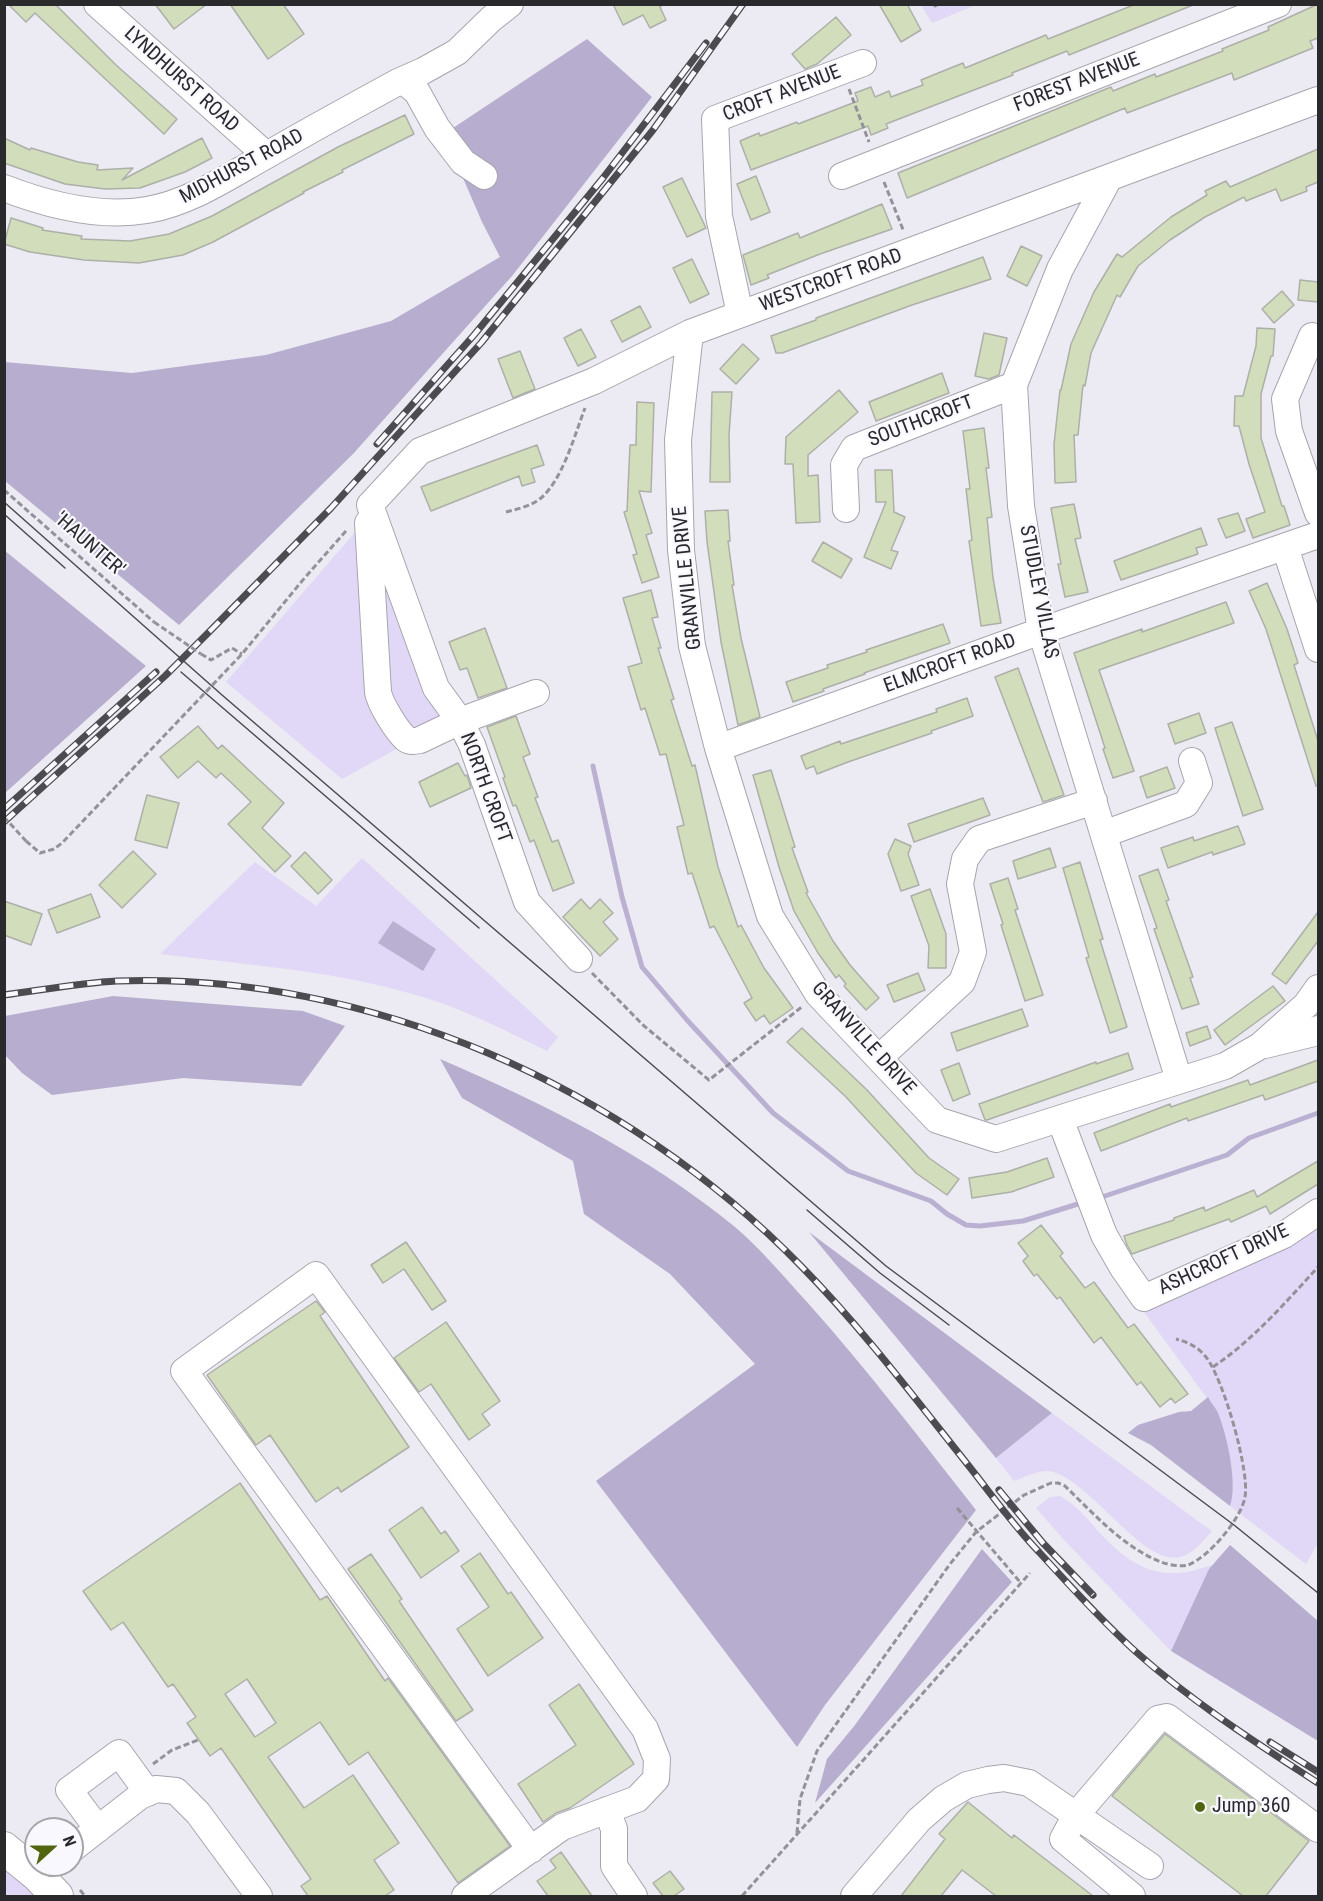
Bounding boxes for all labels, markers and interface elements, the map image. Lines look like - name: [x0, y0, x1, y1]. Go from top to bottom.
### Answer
- street label: LYNDHURST ROAD: [119, 22, 243, 138]
- street label: FOREST AVENUE: [1011, 48, 1143, 118]
- street label: CROFT AVENUE: [720, 61, 844, 127]
- street label: MIDHURST ROAD: [176, 124, 308, 210]
- street label: WESTCROFT ROAD: [756, 244, 906, 318]
- street label: SOUTHCROFT: [865, 391, 977, 453]
- street label: GRANVILLE DRIVE: [669, 505, 707, 651]
- street label: 'HAUNTER': [49, 508, 129, 582]
- street label: STUDLEY VILLAS: [1013, 523, 1063, 661]
- street label: ELMCROFT ROAD: [881, 629, 1019, 699]
- street label: NORTH CROFT: [454, 729, 516, 847]
- street label: GRANVILLE DRIVE: [806, 977, 920, 1101]
- street label: ASHCROFT DRIVE: [1155, 1219, 1293, 1301]
- place label: Jump 360: [1212, 1795, 1290, 1819]
- marker: Jump 360: [1193, 1800, 1207, 1814]
- north arrow: [24, 1817, 84, 1877]
- text: N: [59, 1833, 80, 1849]

